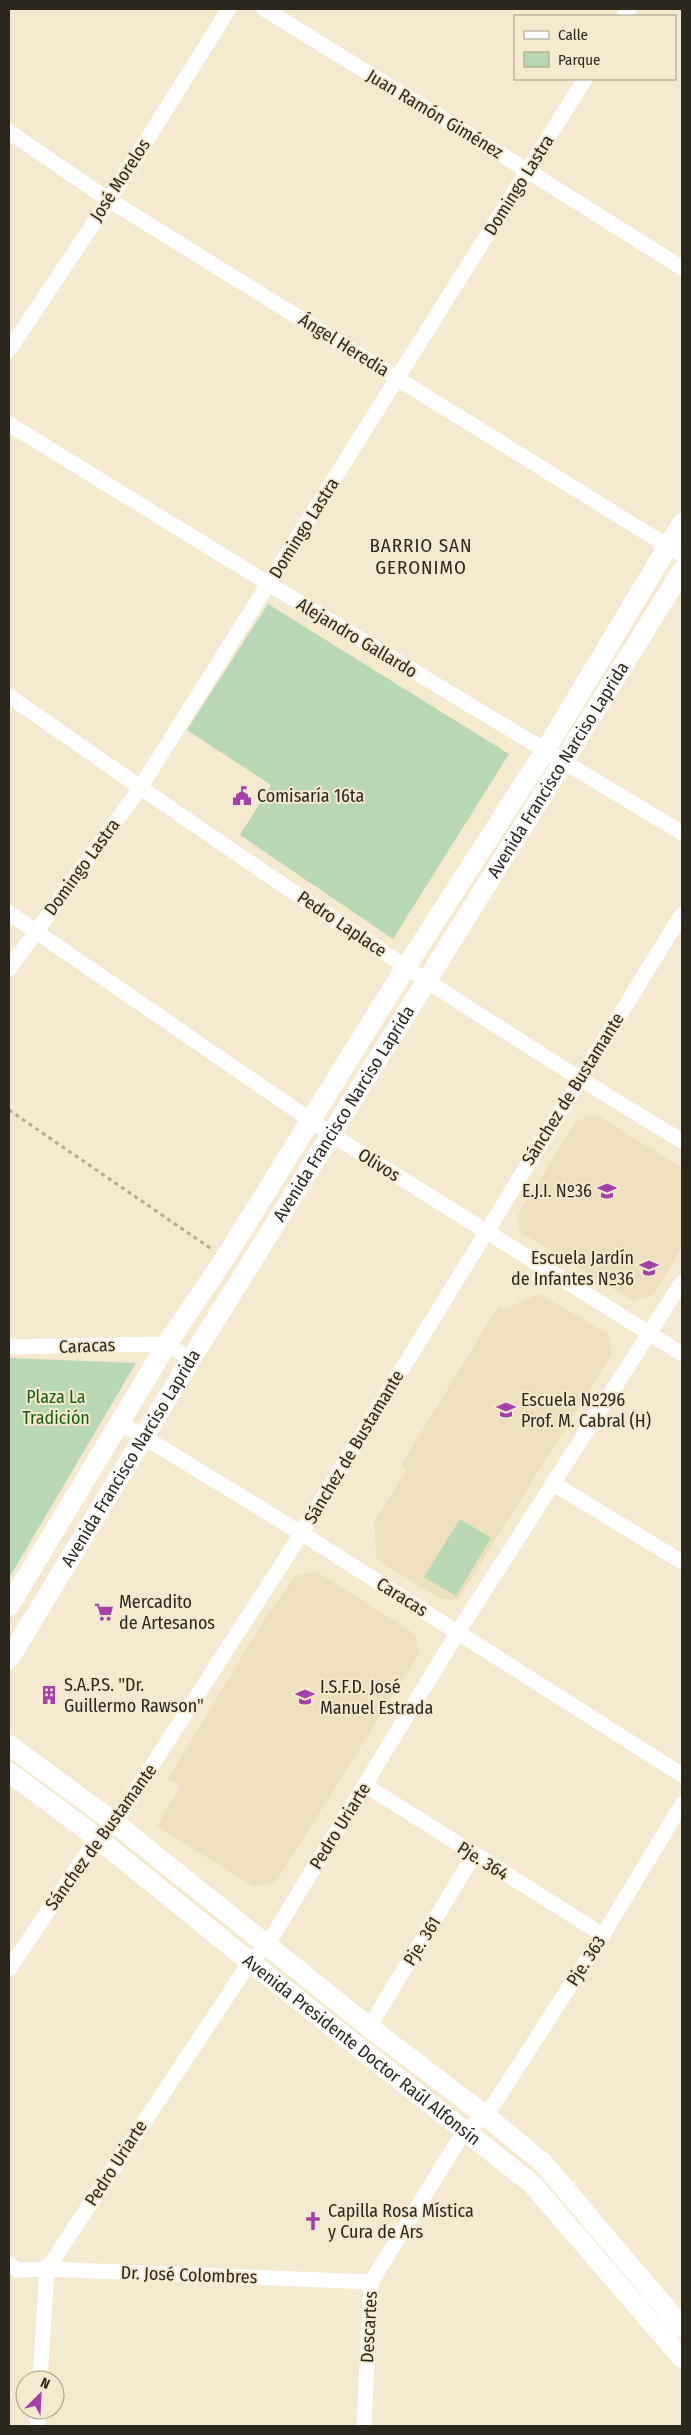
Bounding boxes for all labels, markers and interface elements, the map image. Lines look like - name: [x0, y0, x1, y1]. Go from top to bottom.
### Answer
- legend: [514, 15, 676, 80]
- text: Calle: [558, 26, 588, 44]
- text: Parque: [558, 51, 601, 69]
- street label: Juan Ramón Giménez: [363, 65, 507, 163]
- street label: Domingo Lastra: [479, 131, 559, 239]
- street label: José Morelos: [85, 134, 155, 225]
- street label: Ángel Heredia: [295, 308, 394, 382]
- street label: Domingo Lastra: [264, 474, 344, 582]
- district label: BARRIO SAN GERONIMO: [369, 534, 473, 579]
- street label: Alejandro Gallardo: [293, 593, 421, 683]
- street label: Avenida Francisco Narciso Laprida: [483, 658, 634, 882]
- public building icon: Comisaría 16ta: [231, 785, 253, 807]
- place label: Comisaría 16ta: [257, 785, 365, 807]
- street label: Domingo Lastra: [40, 814, 125, 920]
- street label: Pedro Laplace: [293, 886, 391, 962]
- street label: Avenida Francisco Narciso Laprida: [268, 1001, 419, 1226]
- street label: Sánchez de Bustamante: [517, 1009, 629, 1169]
- street label: Olivos: [354, 1144, 404, 1187]
- place label: E.J.I. Nº36: [522, 1180, 592, 1202]
- school or university icon: E.J.I. Nº36: [596, 1180, 618, 1202]
- place label: Escuela Jardín de Infantes Nº36: [511, 1247, 634, 1290]
- school or university icon: Escuela Jardín de Infantes Nº36: [638, 1257, 660, 1279]
- street label: Caracas: [59, 1334, 116, 1358]
- street label: Avenida Francisco Narciso Laprida: [57, 1345, 205, 1571]
- street label: Sánchez de Bustamante: [299, 1366, 409, 1528]
- park label: Plaza La Tradición: [22, 1386, 90, 1429]
- place label: Escuela Nº296 Prof. M. Cabral (H): [521, 1389, 651, 1432]
- school or university icon: Escuela Nº296 Prof. M. Cabral (H): [495, 1399, 517, 1421]
- street label: Caracas: [372, 1573, 432, 1621]
- place label: Mercadito de Artesanos: [119, 1591, 215, 1634]
- supermarket icon: Mercadito de Artesanos: [93, 1601, 115, 1623]
- place label: S.A.P.S. "Dr. Guillermo Rawson": [64, 1674, 204, 1717]
- place label: I.S.F.D. José Manuel Estrada: [320, 1676, 434, 1719]
- building icon: S.A.P.S. "Dr. Guillermo Rawson": [38, 1684, 60, 1706]
- school or university icon: I.S.F.D. José Manuel Estrada: [294, 1686, 316, 1708]
- street label: Sánchez de Bustamante: [41, 1759, 162, 1914]
- street label: Pedro Uriarte: [305, 1779, 375, 1873]
- street label: Pje. 364: [453, 1837, 513, 1885]
- street label: Pje. 361: [398, 1912, 446, 1970]
- street label: Pje. 363: [562, 1932, 610, 1990]
- street label: Avenida Presidente Doctor Raúl Alfonsín: [238, 1950, 485, 2150]
- street label: Pedro Uriarte: [80, 2116, 152, 2210]
- place label: Capilla Rosa Mística y Cura de Ars: [328, 2200, 474, 2243]
- church icon: Capilla Rosa Mística y Cura de Ars: [302, 2210, 324, 2232]
- street label: Dr. José Colombres: [120, 2262, 258, 2288]
- street label: Descartes: [356, 2290, 382, 2363]
- north arrow: [15, 2370, 65, 2420]
- text: N: [38, 2374, 52, 2393]

